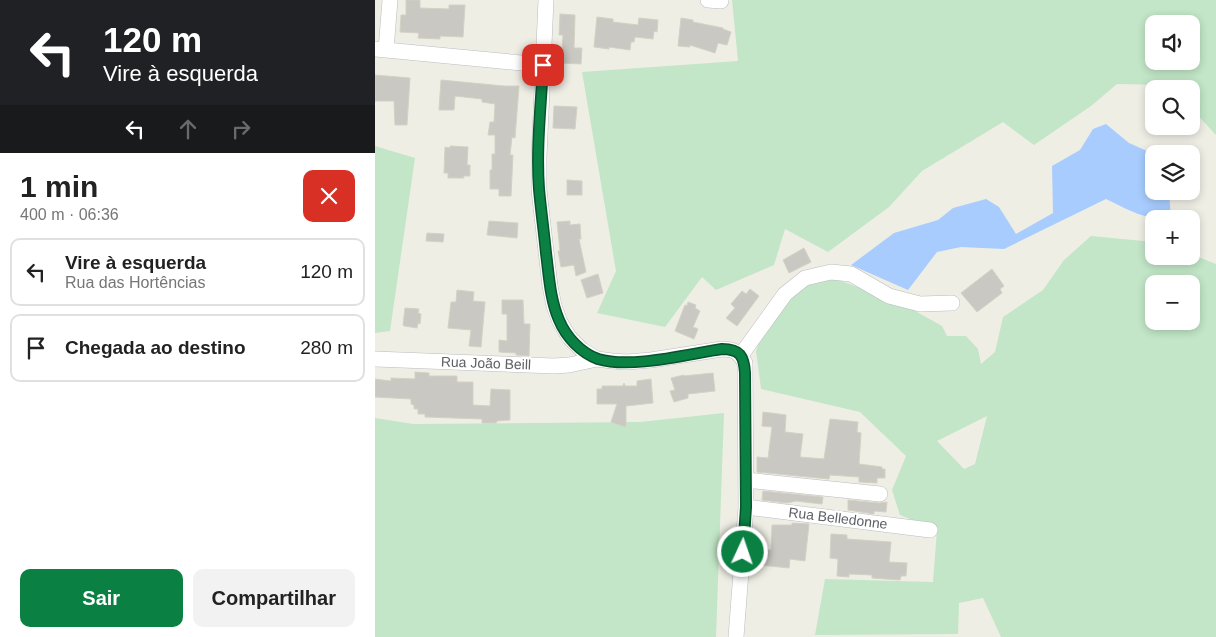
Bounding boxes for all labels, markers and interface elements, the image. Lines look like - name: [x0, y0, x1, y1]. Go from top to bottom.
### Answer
- map controls: [1145, 15, 1200, 330]
- button: sound: [1145, 15, 1200, 70]
- icon: left: [20, 20, 85, 85]
- text: 120 m: [103, 20, 202, 59]
- pin: [522, 44, 564, 86]
- icon: arrive: [529, 51, 557, 79]
- text: Vire à esquerda: [103, 61, 258, 86]
- button: search: [1145, 80, 1200, 135]
- icon: left: [121, 115, 149, 143]
- icon: ahead: [174, 115, 202, 143]
- icon: right: [227, 115, 255, 143]
- button: layers: [1145, 145, 1200, 200]
- text: 1 min: [20, 170, 98, 203]
- button: close: [303, 170, 355, 222]
- text: 400 m · 06:36: [20, 206, 119, 223]
- button: +: [1145, 210, 1200, 265]
- text: Vire à esquerda: [65, 252, 206, 273]
- icon: left: [22, 258, 50, 286]
- text: 120 m: [300, 261, 353, 282]
- text: Rua das Hortências: [65, 274, 206, 291]
- button: −: [1145, 275, 1200, 330]
- icon: arrive: [22, 334, 50, 362]
- text: Chegada ao destino: [65, 337, 246, 358]
- text: 280 m: [300, 337, 353, 358]
- street label: Rua João Beill: [441, 353, 531, 373]
- street label: Rua Belledonne: [788, 504, 889, 532]
- position arrow: [716, 525, 768, 577]
- button: Sair: [20, 569, 183, 627]
- button: Compartilhar: [193, 569, 355, 627]

